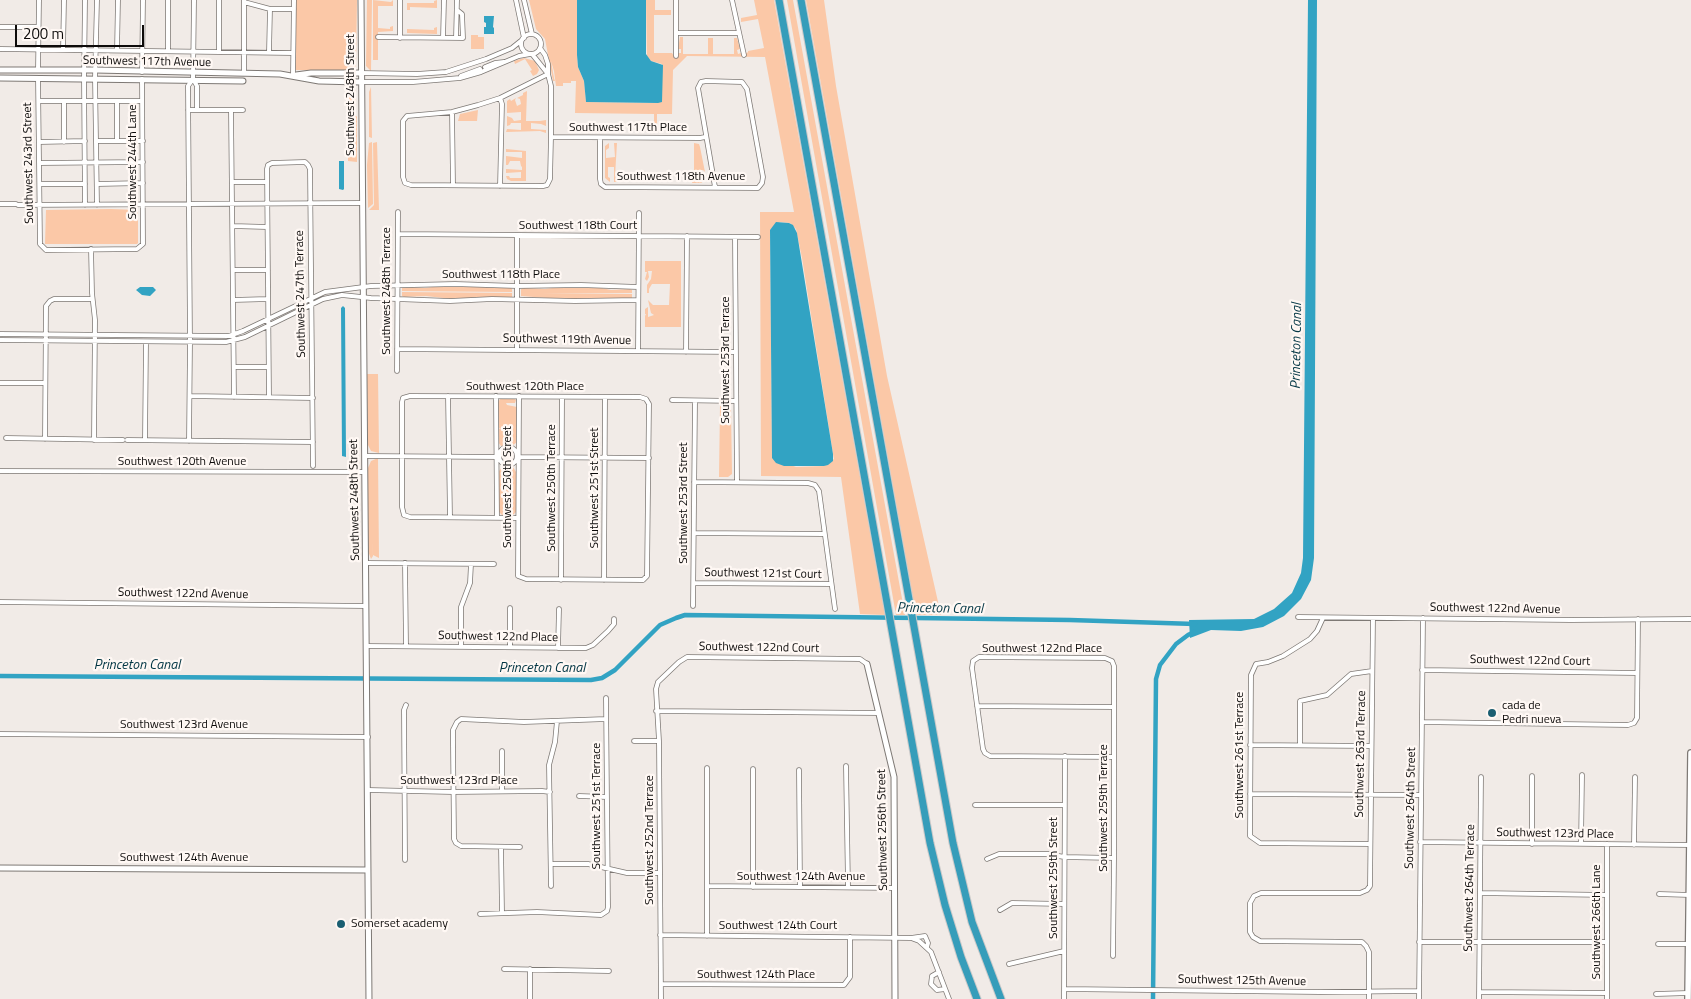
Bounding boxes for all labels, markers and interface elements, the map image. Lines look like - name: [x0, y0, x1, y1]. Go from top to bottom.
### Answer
- scale bar: [18, 15, 146, 47]
- text: 200 m: [23, 22, 64, 45]
- street label: Southwest 248th Street: [344, 34, 358, 156]
- street label: Southwest 117th Avenue: [83, 54, 211, 70]
- street label: Southwest 243rd Street: [21, 102, 37, 224]
- street label: Southwest 244th Lane: [126, 104, 140, 220]
- street label: Southwest 117th Place: [569, 121, 687, 135]
- street label: Southwest 118th Avenue: [617, 170, 745, 184]
- street label: Southwest 118th Court: [519, 219, 637, 233]
- street label: Southwest 248th Terrace: [380, 227, 394, 355]
- street label: Southwest 247th Terrace: [293, 230, 309, 358]
- street label: Southwest 118th Place: [442, 268, 560, 282]
- street label: Southwest 253rd Terrace: [719, 296, 733, 424]
- water label: Princeton Canal: [1288, 303, 1306, 389]
- street label: Southwest 119th Avenue: [503, 332, 631, 348]
- street label: Southwest 120th Place: [466, 380, 584, 394]
- street label: Southwest 250th Terrace: [545, 424, 559, 552]
- street label: Southwest 250th Street: [501, 426, 515, 548]
- street label: Southwest 251st Street: [588, 428, 602, 548]
- street label: Southwest 248th Street: [347, 439, 363, 561]
- street label: Southwest 253rd Street: [677, 442, 691, 564]
- street label: Southwest 120th Avenue: [118, 455, 246, 469]
- street label: Southwest 121st Court: [704, 566, 822, 582]
- street label: Southwest 122nd Avenue: [118, 586, 248, 602]
- water label: Princeton Canal: [897, 600, 983, 618]
- street label: Southwest 122nd Avenue: [1430, 601, 1560, 617]
- street label: Southwest 122nd Place: [438, 629, 558, 645]
- street label: Southwest 122nd Court: [699, 640, 819, 656]
- street label: Southwest 122nd Place: [982, 642, 1102, 656]
- street label: Southwest 122nd Court: [1470, 653, 1590, 669]
- water label: Princeton Canal: [94, 658, 180, 674]
- water label: Princeton Canal: [499, 661, 585, 677]
- street label: Southwest 263rd Terrace: [1353, 690, 1369, 818]
- street label: Southwest 261st Terrace: [1233, 692, 1247, 818]
- place label: cada de Pedri nueva: [1502, 699, 1561, 727]
- marker: cada de Pedri nueva: [1486, 707, 1498, 719]
- street label: Southwest 123rd Avenue: [120, 718, 248, 732]
- street label: Southwest 251st Terrace: [590, 743, 604, 869]
- street label: Southwest 259th Terrace: [1097, 744, 1111, 872]
- street label: Southwest 264th Street: [1403, 747, 1419, 869]
- street label: Southwest 256th Street: [875, 769, 891, 891]
- street label: Southwest 123rd Place: [400, 774, 518, 788]
- street label: Southwest 252nd Terrace: [643, 775, 657, 905]
- street label: Southwest 259th Street: [1047, 817, 1061, 939]
- street label: Southwest 264th Terrace: [1462, 824, 1478, 952]
- street label: Southwest 123rd Place: [1496, 826, 1614, 842]
- street label: Southwest 124th Avenue: [120, 851, 248, 865]
- street label: Southwest 266th Lane: [1590, 864, 1604, 980]
- street label: Southwest 124th Avenue: [737, 870, 865, 884]
- place label: Somerset academy: [351, 917, 448, 931]
- marker: Somerset academy: [335, 918, 347, 930]
- street label: Southwest 124th Court: [719, 919, 837, 933]
- street label: Southwest 124th Place: [697, 968, 815, 982]
- street label: Southwest 125th Avenue: [1178, 973, 1306, 989]

